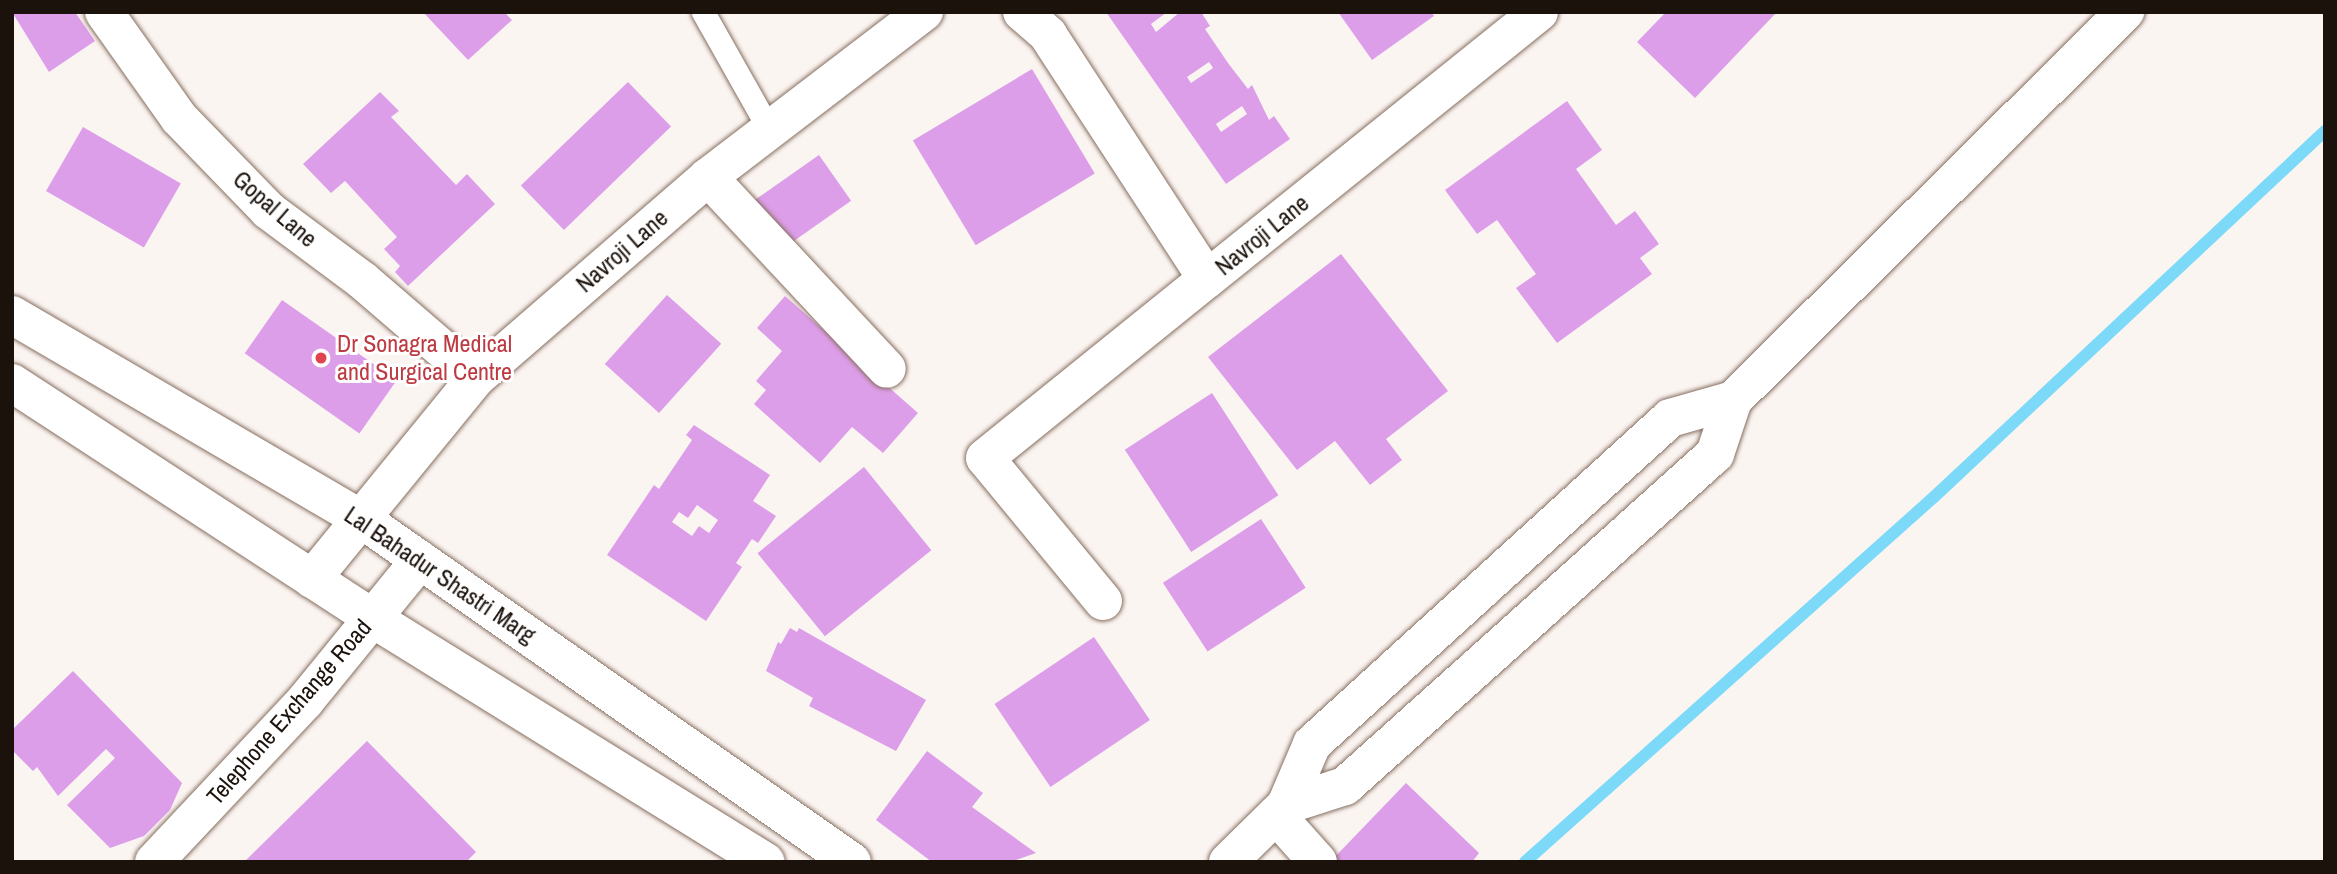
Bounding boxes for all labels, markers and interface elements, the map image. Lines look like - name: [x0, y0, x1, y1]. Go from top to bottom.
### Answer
- street label: Gopal Lane: [227, 165, 323, 253]
- street label: Navroji Lane: [1210, 189, 1314, 281]
- street label: Navroji Lane: [570, 204, 674, 298]
- place label: Dr Sonagra Medical and Surgical Centre: [337, 330, 512, 386]
- marker: Dr Sonagra Medical and Surgical Centre: [311, 348, 331, 368]
- street label: Lal Bahadur Shastri Marg: [339, 500, 541, 650]
- street label: Telephone Exchange Road: [201, 613, 377, 811]

